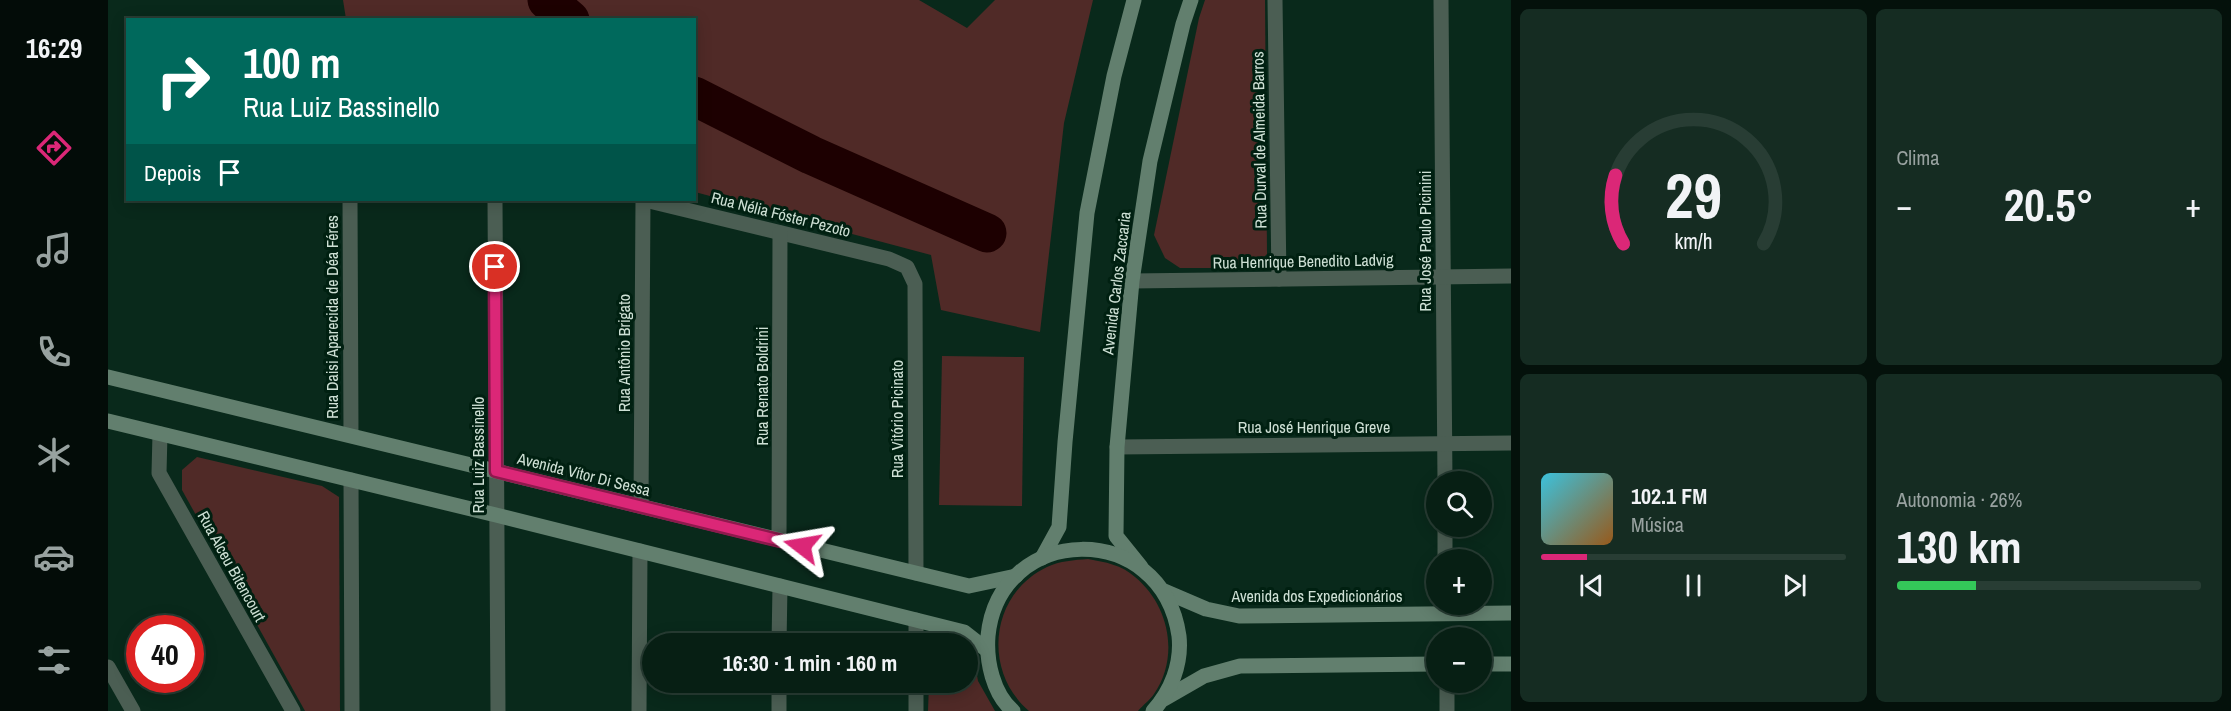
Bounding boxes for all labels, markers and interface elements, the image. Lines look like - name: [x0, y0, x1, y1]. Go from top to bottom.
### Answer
- text: 16:29: [26, 30, 82, 66]
- text: 100 m: [243, 35, 341, 91]
- icon: right: [144, 42, 222, 120]
- street label: Rua Durval de Almeida Barros: [1246, 51, 1272, 229]
- text: Rua Luiz Bassinello: [243, 89, 440, 125]
- icon: directions: [33, 127, 75, 169]
- text: Clima: [1897, 144, 1939, 171]
- text: 29: [1665, 153, 1722, 237]
- icon: arrive: [213, 156, 246, 189]
- text: Depois: [144, 158, 201, 188]
- street label: Rua José Paulo Picinini: [1414, 171, 1436, 311]
- text: 20.5°: [2004, 174, 2094, 235]
- text: −: [1897, 183, 1912, 227]
- text: +: [2185, 183, 2201, 227]
- street label: Rua Nélia Fóster Pezoto: [709, 186, 853, 242]
- street label: Avenida Carlos Zaccaria: [1096, 209, 1136, 357]
- street label: Rua Daisi Aparecida de Déa Féres: [321, 215, 343, 419]
- text: km/h: [1674, 227, 1712, 256]
- icon: music: [33, 229, 75, 271]
- pin: [469, 241, 520, 292]
- street label: Rua Henrique Benedito Ladvig: [1212, 248, 1394, 274]
- icon: arrive: [478, 250, 511, 283]
- street label: Rua Antônio Brigato: [613, 294, 635, 412]
- street label: Rua Renato Boldrini: [751, 327, 773, 445]
- icon: phone: [33, 331, 75, 373]
- street label: Rua Vitório Picinato: [886, 360, 908, 478]
- street label: Rua Luiz Bassinello: [467, 397, 489, 513]
- street label: Rua José Henrique Greve: [1238, 416, 1390, 438]
- icon: climate: [33, 434, 75, 476]
- street label: Avenida Vítor Di Sessa: [514, 447, 653, 501]
- map controls: [1426, 471, 1492, 693]
- button: search: [1426, 471, 1492, 537]
- text: 102.1 FM: [1631, 481, 1707, 511]
- text: Autonomia · 26%: [1897, 486, 2022, 513]
- street label: Rua Alceu Bitencourt: [192, 507, 272, 626]
- text: Música: [1631, 511, 1684, 538]
- position arrow: [770, 514, 834, 578]
- text: 130 km: [1897, 516, 2022, 577]
- icon: car: [33, 536, 75, 578]
- button: +: [1426, 549, 1492, 615]
- icon: previous: [1575, 569, 1608, 602]
- icon: pause: [1677, 569, 1710, 602]
- icon: next: [1778, 569, 1811, 602]
- street label: Avenida dos Expedicionários: [1230, 585, 1403, 607]
- speed limit sign: 40: [126, 615, 204, 693]
- button: −: [1426, 627, 1492, 693]
- icon: filters: [33, 639, 75, 681]
- text: 16:30 · 1 min · 160 m: [723, 648, 897, 678]

